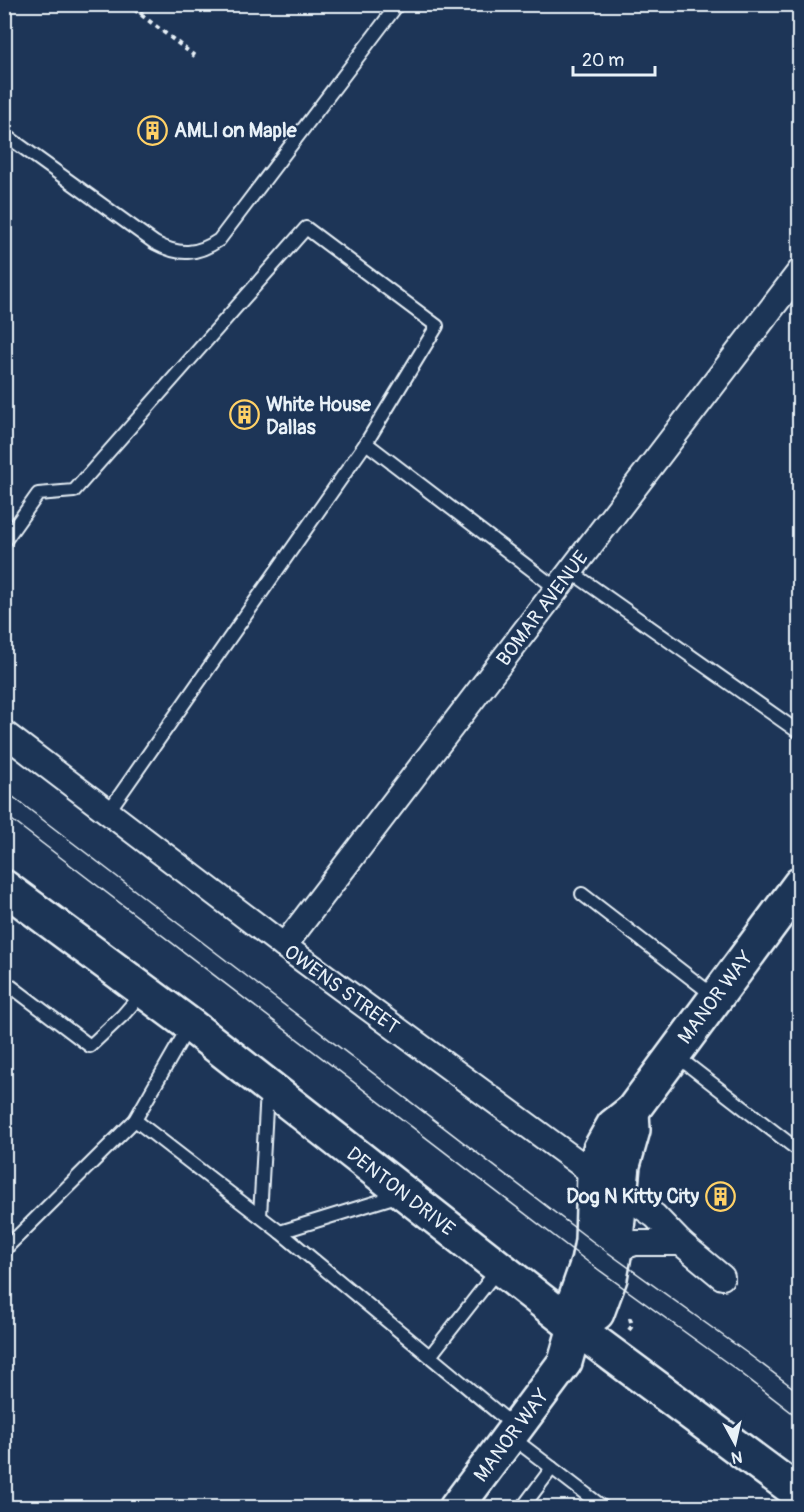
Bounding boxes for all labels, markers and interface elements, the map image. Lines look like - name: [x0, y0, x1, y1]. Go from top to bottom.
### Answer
- scale bar: [573, 39, 656, 77]
- text: 20 m: [582, 49, 624, 72]
- building icon: AMLI on Maple: [137, 114, 169, 146]
- place label: AMLI on Maple: [174, 118, 298, 143]
- place label: White House Dallas: [266, 392, 372, 440]
- building icon: White House Dallas: [229, 399, 261, 431]
- street label: BOMAR AVENUE: [491, 546, 594, 671]
- street label: OWENS STREET: [279, 939, 404, 1040]
- street label: MANOR WAY: [672, 946, 759, 1049]
- street label: DENTON DRIVE: [342, 1141, 460, 1241]
- building icon: Dog N Kitty City: [704, 1180, 736, 1212]
- place label: Dog N Kitty City: [566, 1184, 699, 1209]
- street label: MANOR WAY: [468, 1384, 555, 1487]
- north arrow: [705, 1413, 765, 1473]
- text: N: [730, 1446, 744, 1468]

